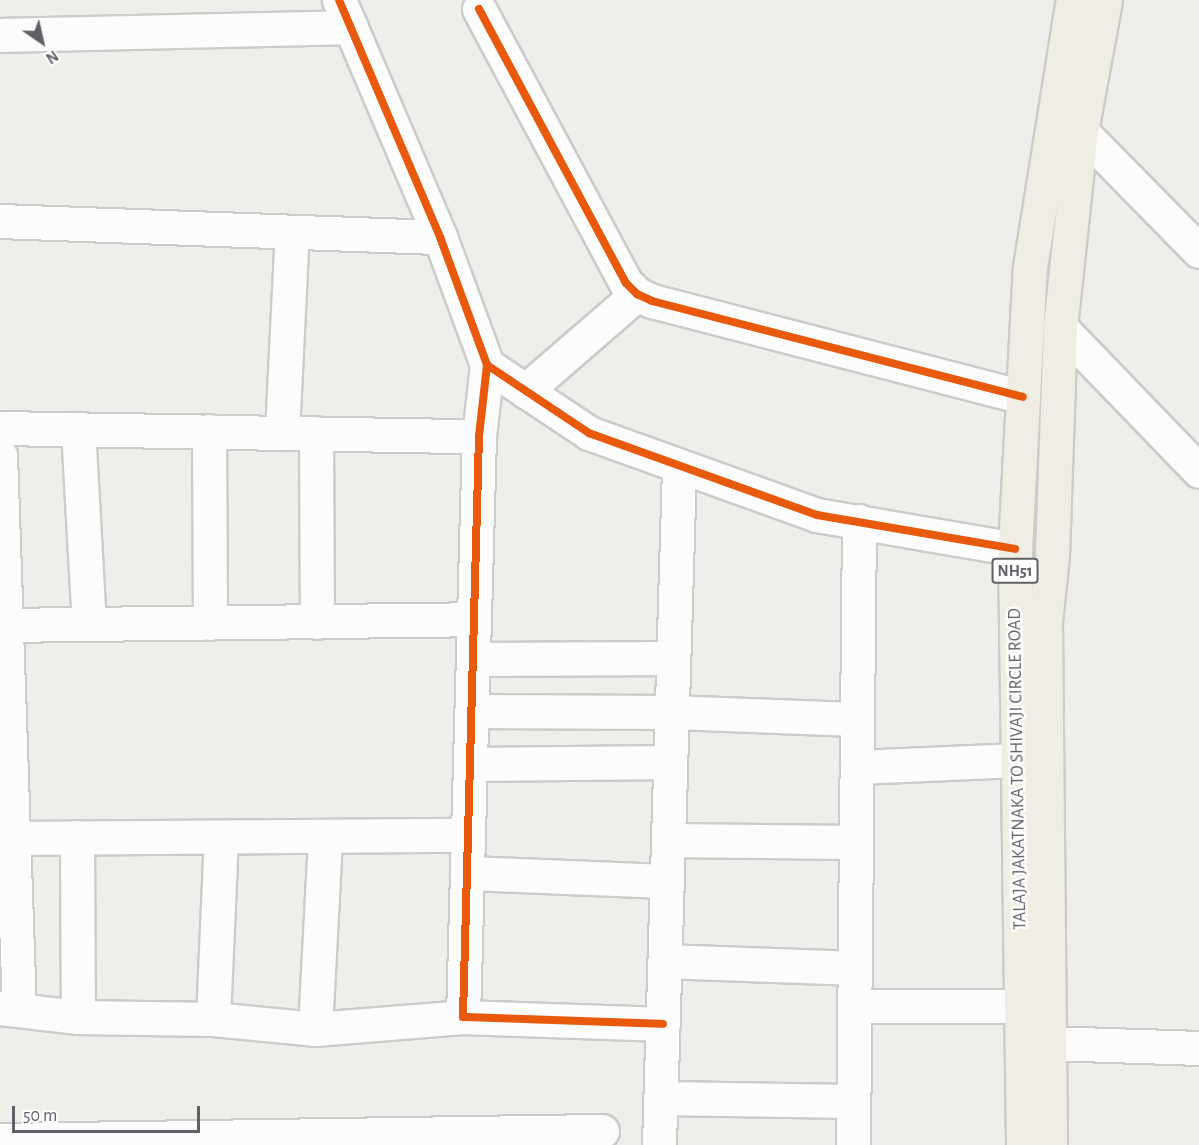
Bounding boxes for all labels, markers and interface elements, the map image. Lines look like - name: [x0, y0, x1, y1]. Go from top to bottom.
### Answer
- north arrow: [12, 12, 72, 72]
- text: N: [43, 47, 61, 67]
- road number: NH51: [991, 558, 1039, 584]
- street label: TALAJA JAKATNAKA TO SHIVAJI CIRCLE ROAD: [1004, 608, 1032, 930]
- scale bar: [15, 1094, 202, 1132]
- text: 50 m: [23, 1107, 57, 1125]

